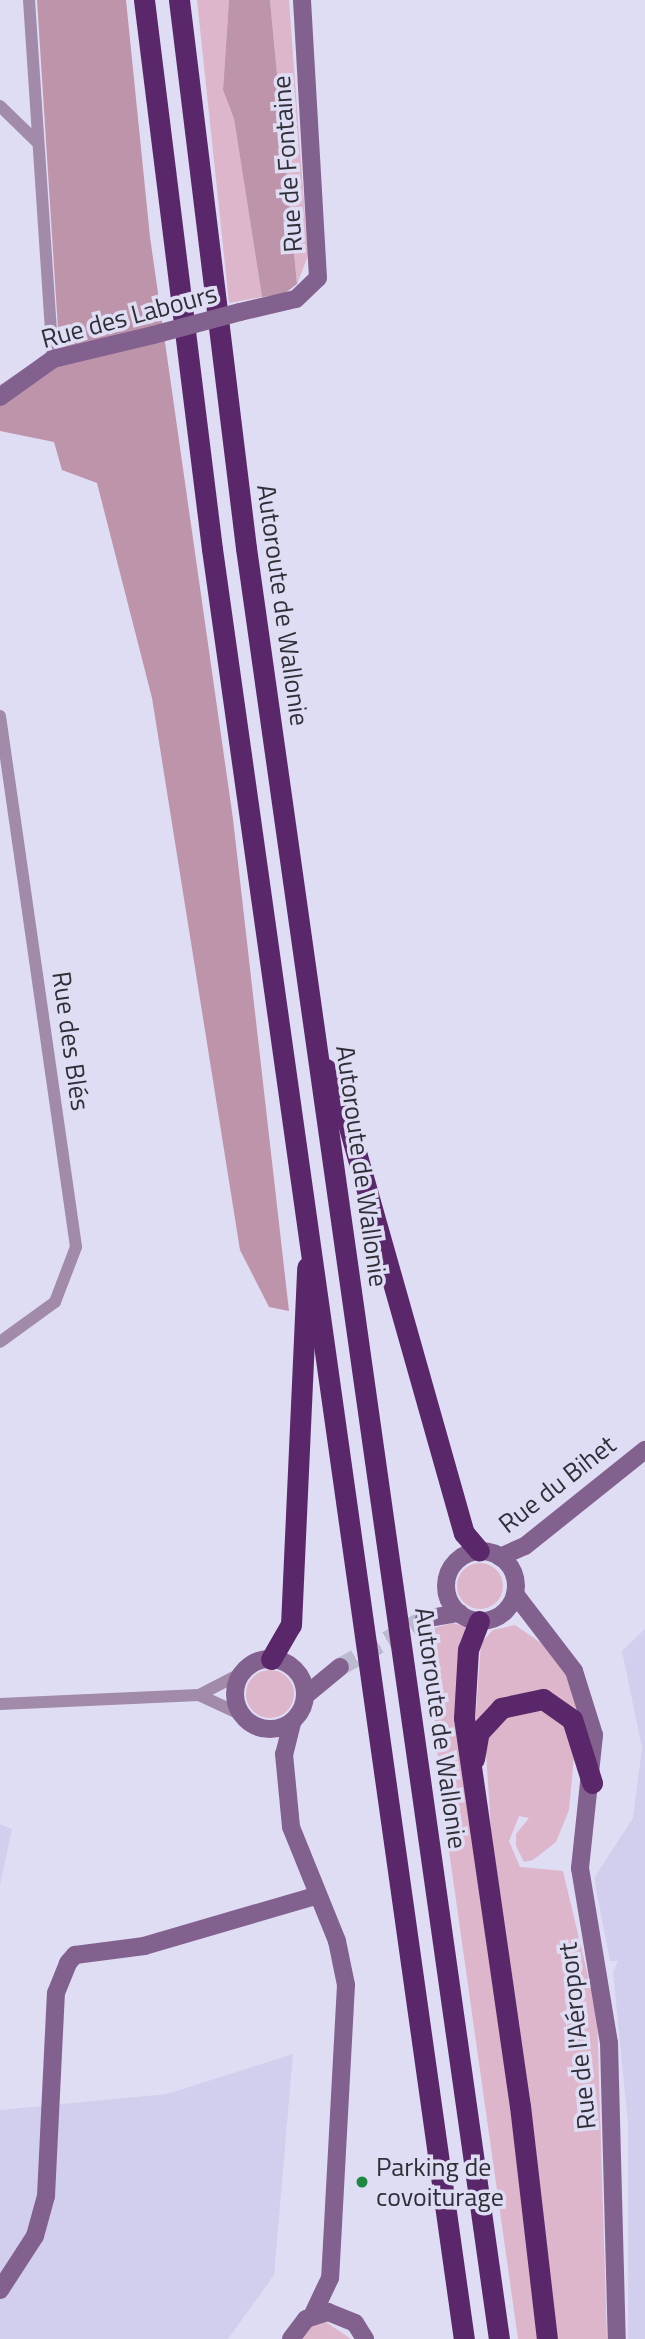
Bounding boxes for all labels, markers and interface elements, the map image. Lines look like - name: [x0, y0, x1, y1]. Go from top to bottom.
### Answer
- street label: Rue de Fontaine: [265, 75, 309, 253]
- street label: Rue des Labours: [38, 278, 220, 354]
- street label: Autoroute de Wallonie: [251, 482, 315, 728]
- street label: Rue des Blés: [46, 969, 96, 1113]
- street label: Autoroute de Wallonie: [330, 1043, 394, 1289]
- street label: Rue du Bihet: [492, 1429, 622, 1539]
- street label: Autoroute de Wallonie: [409, 1605, 473, 1851]
- street label: Rue de l'Aéroport: [552, 1941, 602, 2131]
- place label: Parking de covoiturage: [376, 2151, 504, 2212]
- marker: Parking de covoiturage: [354, 2174, 370, 2190]

